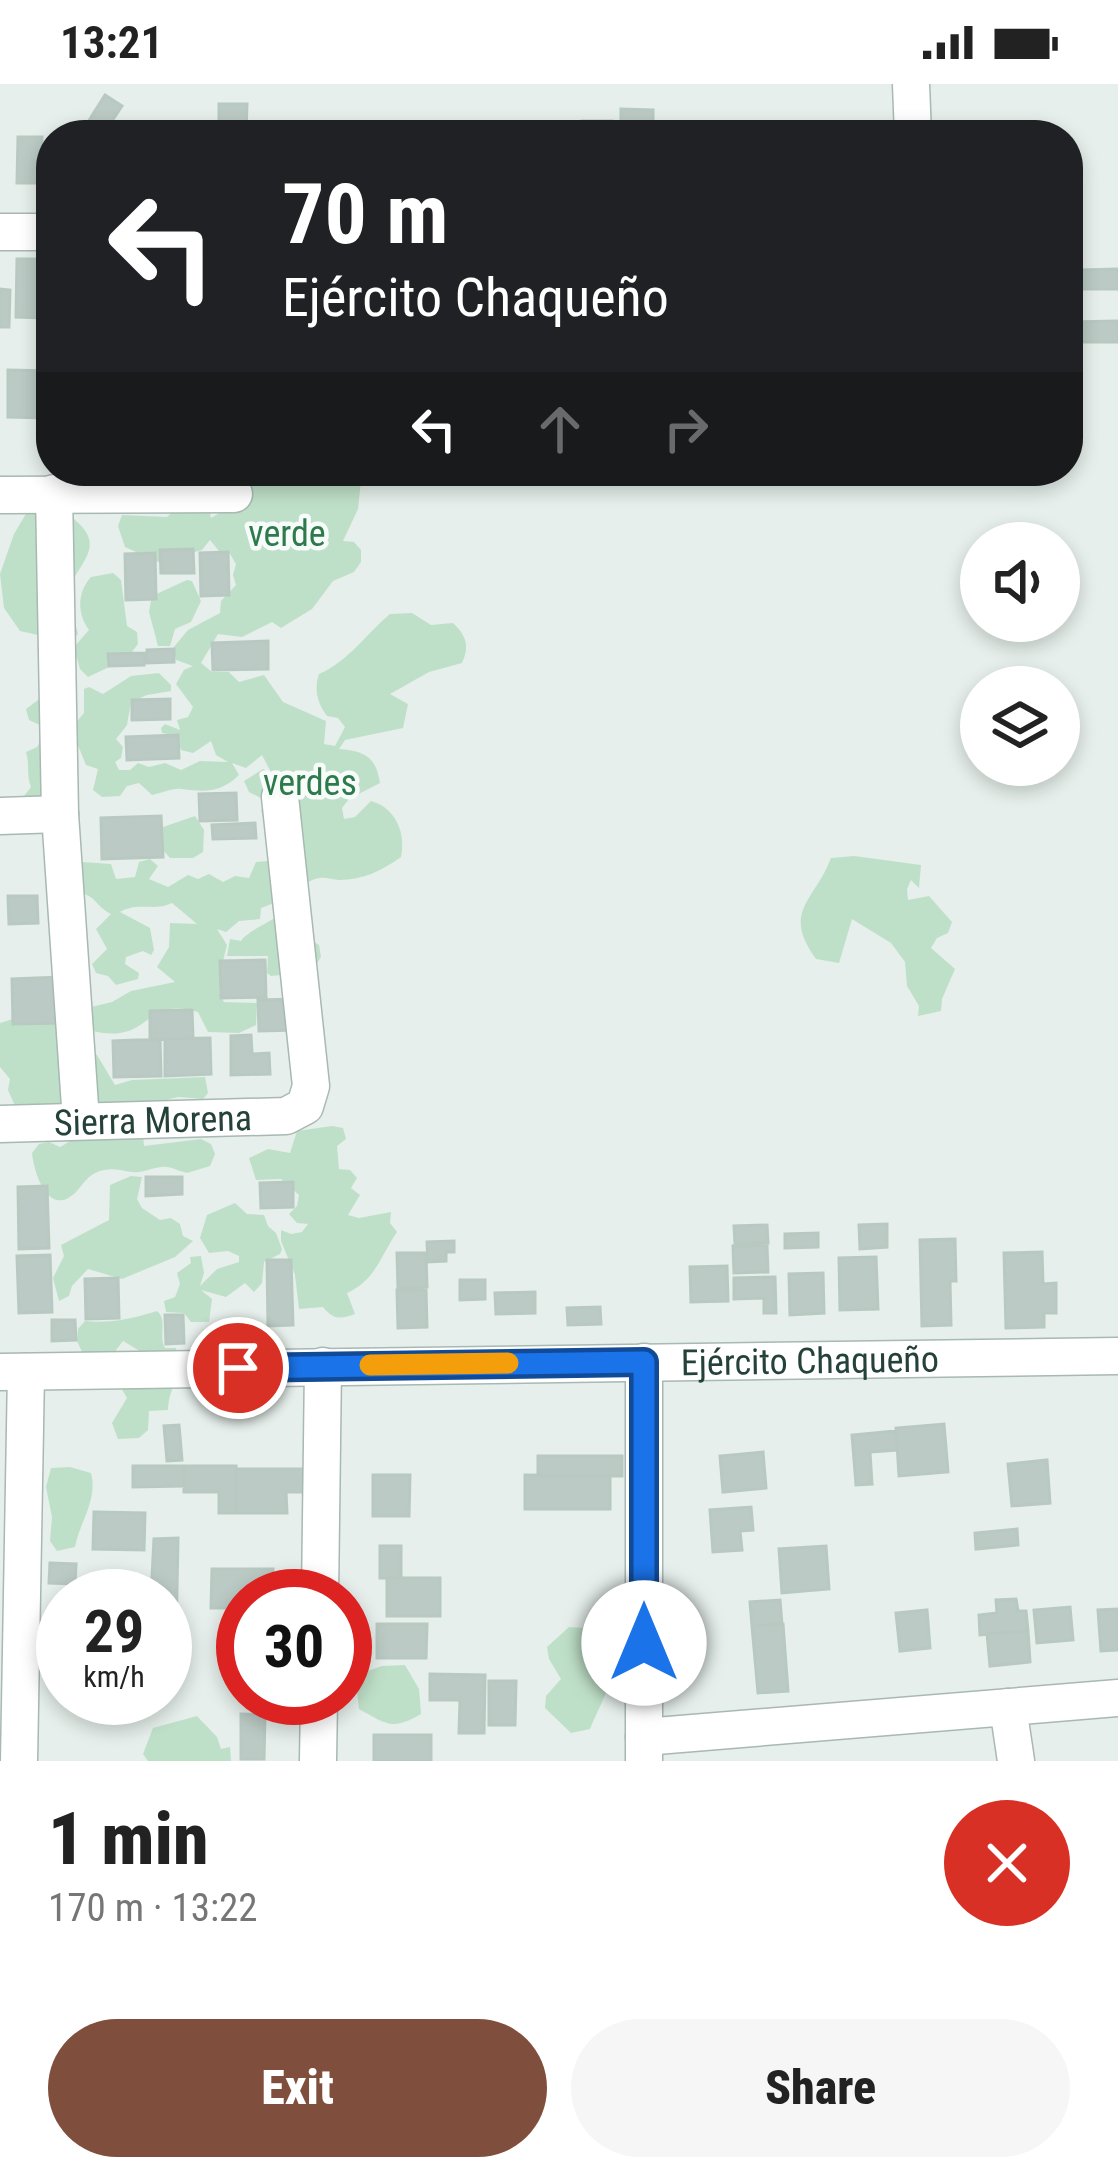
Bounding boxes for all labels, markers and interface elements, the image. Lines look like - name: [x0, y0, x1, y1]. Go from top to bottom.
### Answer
- text: 13:21: [60, 16, 163, 69]
- text: 70 m: [282, 165, 449, 264]
- icon: left: [84, 168, 240, 324]
- text: Ejército Chaqueño: [282, 266, 669, 329]
- icon: left: [401, 396, 467, 462]
- icon: ahead: [527, 396, 593, 462]
- icon: right: [653, 396, 719, 462]
- park label: verde: [248, 513, 326, 555]
- map controls: [960, 522, 1080, 786]
- button: sound: [960, 522, 1080, 642]
- button: layers: [960, 666, 1080, 786]
- park label: verdes: [263, 762, 357, 804]
- street label: Sierra Morena: [53, 1097, 253, 1144]
- pin: [187, 1317, 289, 1419]
- icon: arrive: [205, 1335, 271, 1401]
- street label: Ejército Chaqueño: [681, 1339, 939, 1384]
- speed limit sign: 30: [216, 1569, 372, 1725]
- position arrow: [581, 1580, 707, 1706]
- text: 29: [84, 1596, 144, 1667]
- text: km/h: [83, 1659, 145, 1694]
- text: 1 min: [48, 1797, 209, 1882]
- button: close: [944, 1800, 1070, 1926]
- text: 170 m · 13:22: [48, 1885, 258, 1931]
- button: Exit: [48, 2019, 547, 2157]
- button: Share: [571, 2019, 1070, 2157]

